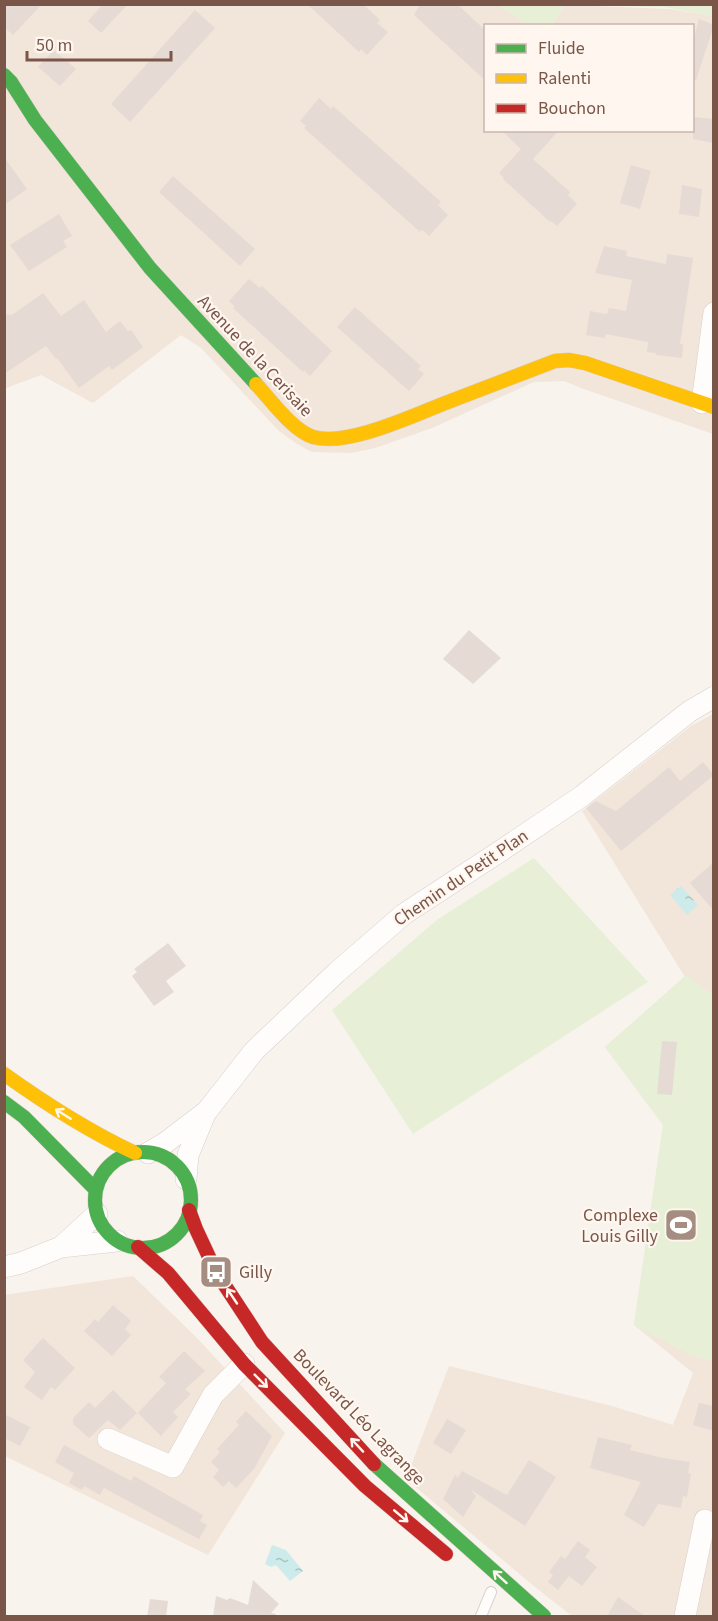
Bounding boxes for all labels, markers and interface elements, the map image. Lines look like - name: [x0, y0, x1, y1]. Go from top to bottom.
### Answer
- scale bar: [27, 24, 171, 62]
- legend: [484, 24, 694, 132]
- text: 50 m: [36, 33, 72, 58]
- text: Fluide: [538, 36, 585, 61]
- text: Ralenti: [538, 66, 591, 91]
- text: Bouchon: [538, 96, 606, 121]
- street label: Avenue de la Cerisaie: [192, 289, 318, 423]
- street label: Chemin du Petit Plan: [389, 824, 533, 932]
- one-way arrow: [55, 1108, 72, 1120]
- place label: Complexe Louis Gilly: [581, 1203, 659, 1249]
- sports icon: Complexe Louis Gilly: [663, 1207, 699, 1243]
- bus stop icon: Gilly: [198, 1254, 234, 1290]
- place label: Gilly: [239, 1260, 273, 1285]
- one-way arrow: [226, 1289, 238, 1305]
- street label: Boulevard Léo Lagrange: [287, 1343, 431, 1491]
- one-way arrow: [253, 1374, 268, 1388]
- one-way arrow: [350, 1438, 364, 1453]
- one-way arrow: [393, 1509, 408, 1523]
- one-way arrow: [493, 1570, 508, 1584]

